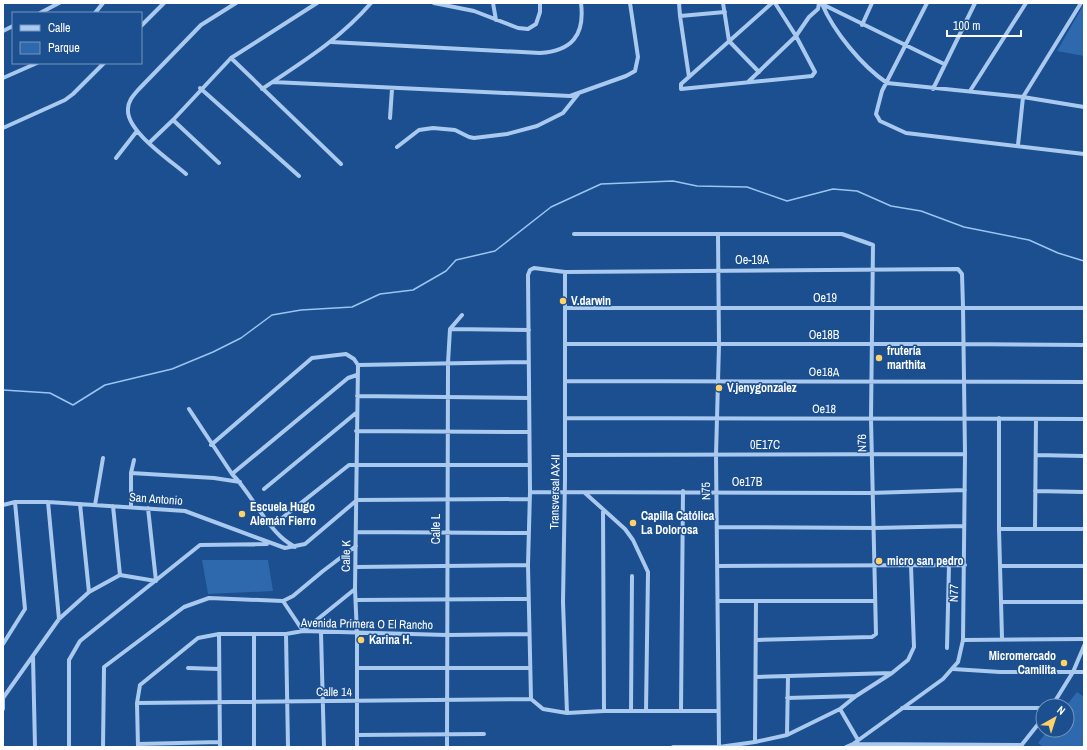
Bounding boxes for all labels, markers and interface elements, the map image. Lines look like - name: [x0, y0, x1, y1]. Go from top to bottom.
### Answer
- legend: [12, 12, 142, 64]
- scale bar: [947, 12, 1021, 38]
- text: 100 m: [953, 18, 980, 34]
- text: Calle: [48, 20, 70, 36]
- text: Parque: [48, 40, 80, 56]
- street label: Oe-19A: [735, 252, 769, 268]
- street label: Oe19: [813, 290, 837, 306]
- place label: V.darwin: [571, 293, 611, 309]
- marker: V.darwin: [558, 296, 568, 306]
- street label: Oe18B: [809, 327, 840, 343]
- place label: frutería marthita: [887, 343, 926, 373]
- marker: frutería marthita: [874, 353, 884, 363]
- street label: Oe18A: [809, 364, 840, 380]
- place label: V.jenygonzalez: [727, 380, 797, 396]
- marker: V.jenygonzalez: [714, 383, 724, 393]
- street label: Oe18: [812, 401, 836, 417]
- street label: N76: [854, 434, 870, 452]
- street label: 0E17C: [750, 437, 780, 453]
- street label: Transversal AX-II: [546, 454, 564, 530]
- street label: Oe17B: [732, 474, 763, 490]
- street label: N75: [698, 481, 714, 500]
- street label: San Antonio: [129, 489, 183, 509]
- place label: Escuela Hugo Alemán Fierro: [250, 499, 316, 529]
- place label: Capilla Católica La Dolorosa: [641, 508, 715, 538]
- marker: Escuela Hugo Alemán Fierro: [237, 509, 247, 519]
- street label: Calle L: [428, 513, 444, 544]
- marker: Capilla Católica La Dolorosa: [628, 518, 638, 528]
- street label: Calle K: [338, 540, 354, 572]
- place label: micro san pedro: [887, 553, 964, 569]
- marker: micro san pedro: [874, 556, 884, 566]
- street label: N77: [946, 583, 962, 602]
- street label: Avenida Primera O El Rancho: [300, 615, 433, 633]
- place label: Karina H.: [369, 632, 412, 648]
- marker: Karina H.: [356, 635, 366, 645]
- place label: Micromercado Camilita: [989, 648, 1057, 678]
- marker: Micromercado Camilita: [1059, 658, 1069, 668]
- street label: Calle 14: [316, 684, 353, 700]
- north arrow: [1035, 698, 1075, 738]
- text: N: [1054, 703, 1068, 718]

